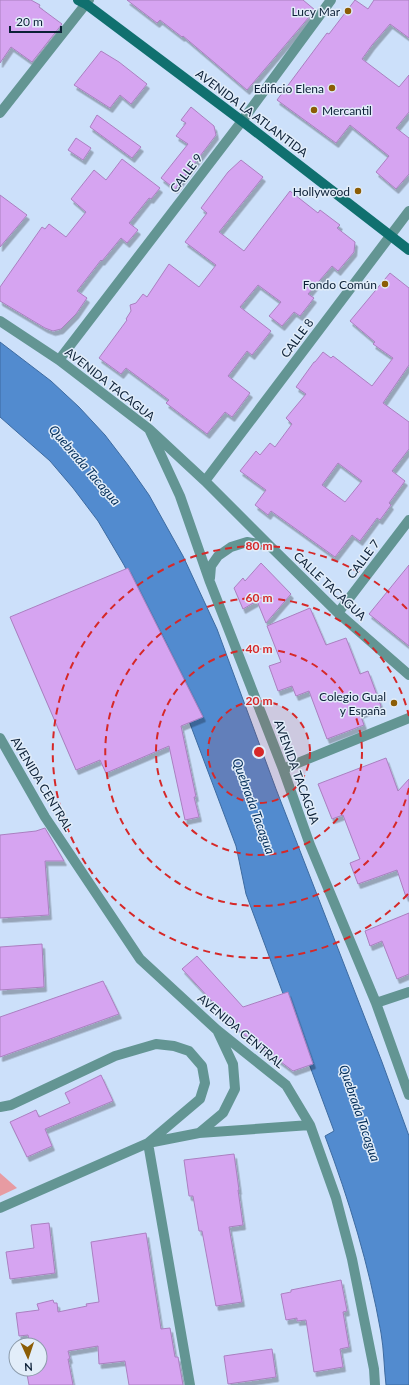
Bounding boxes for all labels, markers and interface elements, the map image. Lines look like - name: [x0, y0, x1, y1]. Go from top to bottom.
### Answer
- place label: Lucy Mar: [292, 4, 341, 19]
- marker: Lucy Mar: [343, 6, 353, 16]
- scale bar: [10, 8, 61, 34]
- text: 20 m: [16, 14, 43, 29]
- street label: AVENIDA LA ATLANTIDA: [193, 66, 312, 161]
- place label: Edificio Elena: [254, 81, 324, 96]
- marker: Edificio Elena: [327, 83, 337, 93]
- place label: Mercantil: [322, 103, 372, 118]
- marker: Mercantil: [309, 105, 319, 115]
- street label: CALLE 9: [166, 150, 206, 196]
- place label: Hollywood: [293, 184, 350, 199]
- marker: Hollywood: [353, 186, 363, 196]
- place label: Fondo Común: [303, 277, 377, 292]
- marker: Fondo Común: [380, 279, 390, 289]
- street label: CALLE 8: [277, 315, 317, 361]
- street label: AVENIDA TACAGUA: [62, 344, 159, 424]
- water label: Quebrada Tacagua: [46, 422, 124, 509]
- street label: CALLE 7: [343, 536, 383, 582]
- text: 80 m: [246, 538, 272, 553]
- street label: CALLE TACAGUA: [291, 549, 370, 624]
- text: 60 m: [246, 590, 272, 605]
- text: 40 m: [246, 641, 272, 656]
- place label: Colegio Gual y España: [319, 689, 386, 718]
- text: 20 m: [246, 693, 272, 708]
- marker: Colegio Gual y España: [389, 698, 399, 708]
- street label: AVENIDA TACAGUA: [271, 718, 323, 827]
- street label: AVENIDA CENTRAL: [8, 734, 76, 834]
- centre of rings: [252, 745, 266, 759]
- water label: Quebrada Tacagua: [229, 756, 279, 857]
- street label: AVENIDA CENTRAL: [195, 991, 287, 1071]
- water label: Quebrada Tacagua: [336, 1063, 384, 1164]
- north arrow: [8, 1337, 48, 1377]
- text: N: [24, 1361, 33, 1374]

